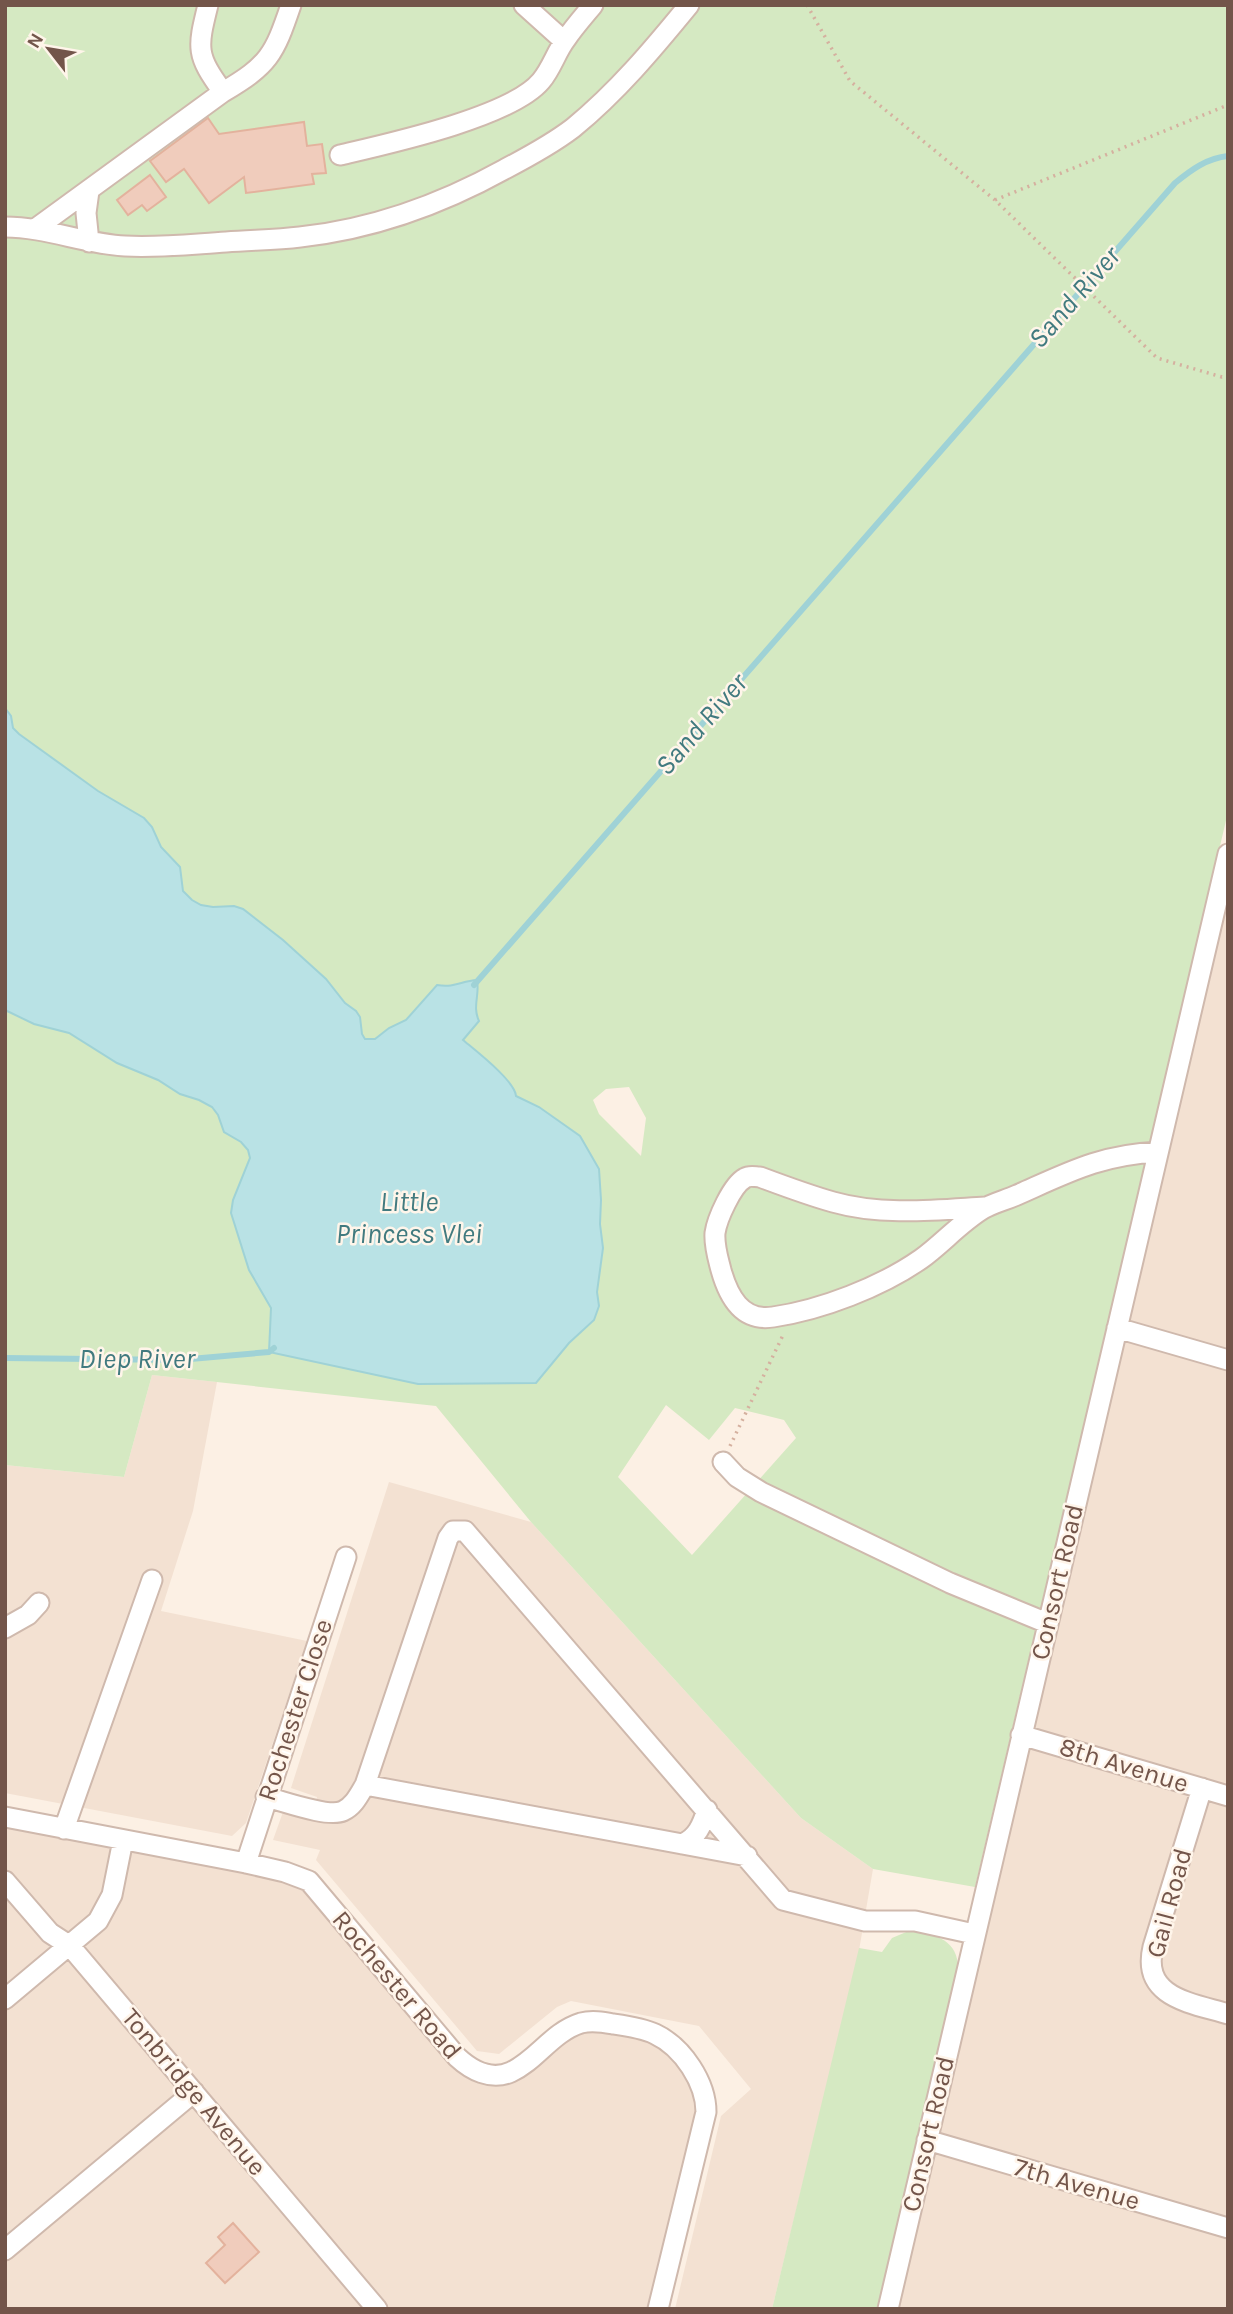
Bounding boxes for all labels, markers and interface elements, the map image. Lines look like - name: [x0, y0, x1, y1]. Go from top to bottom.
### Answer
- north arrow: [14, 14, 84, 84]
- text: N: [22, 29, 48, 52]
- water label: Sand River: [1021, 238, 1128, 355]
- water label: Sand River: [648, 665, 755, 782]
- water label: Little Princess Vlei: [336, 1185, 482, 1250]
- water label: Diep River: [79, 1342, 197, 1375]
- street label: Consort Road: [1024, 1501, 1090, 1663]
- street label: Rochester Close: [251, 1615, 339, 1805]
- street label: 8th Avenue: [1056, 1731, 1192, 1799]
- street label: Gail Road: [1140, 1845, 1198, 1961]
- street label: Rochester Road: [326, 1904, 468, 2066]
- street label: Tonbridge Avenue: [115, 2002, 273, 2182]
- street label: Consort Road: [895, 2053, 961, 2215]
- street label: 7th Avenue: [1011, 2151, 1143, 2217]

